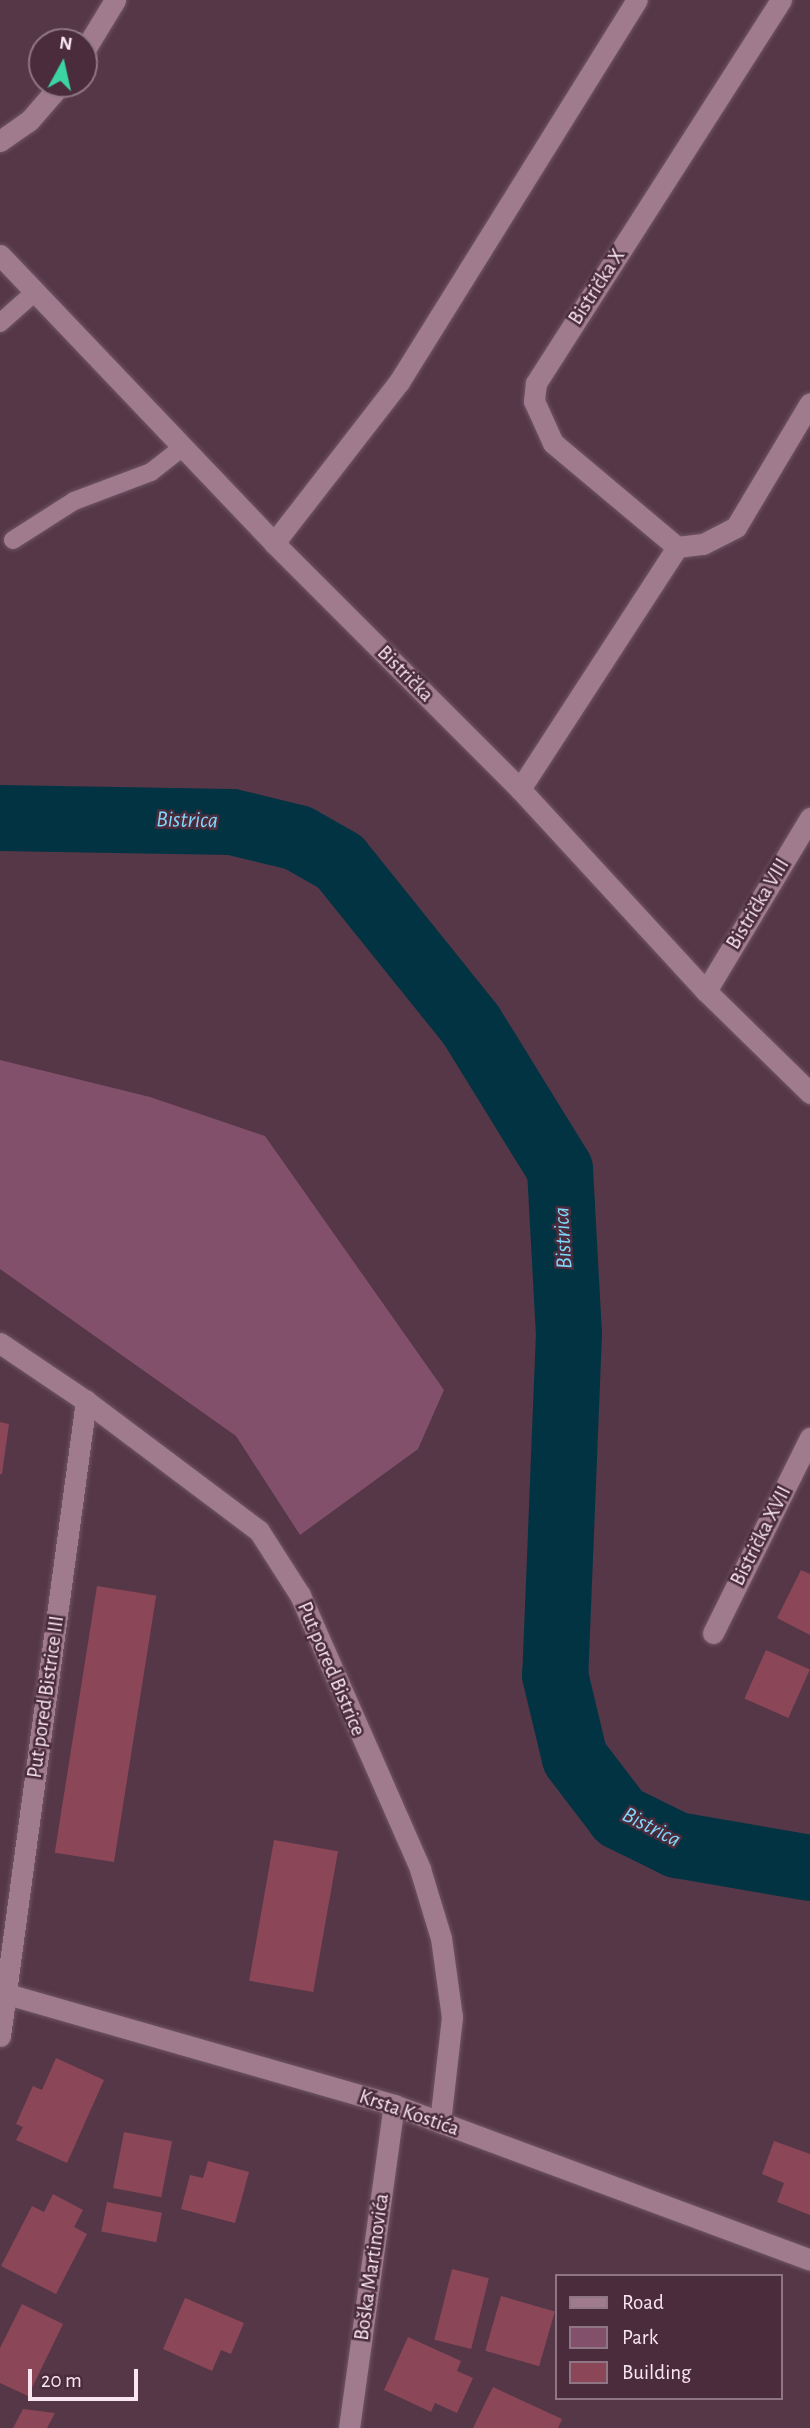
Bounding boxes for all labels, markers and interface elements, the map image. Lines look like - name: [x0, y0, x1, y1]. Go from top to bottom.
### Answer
- north arrow: [28, 28, 98, 98]
- text: N: [58, 33, 74, 54]
- street label: Bistrička X: [563, 244, 631, 330]
- street label: Bistrička: [371, 640, 439, 708]
- water label: Bistrica: [156, 807, 218, 835]
- street label: Bistrička VIII: [721, 854, 795, 954]
- water label: Bistrica: [549, 1206, 579, 1270]
- street label: Bistrička XVII: [725, 1482, 797, 1590]
- street label: Put pored Bistrice: [291, 1598, 371, 1740]
- street label: Put pored Bistrice III: [22, 1614, 70, 1780]
- water label: Bistrica: [617, 1802, 685, 1854]
- street label: Krsta Kostića: [356, 2084, 462, 2142]
- street label: Boška Martinovića: [349, 2192, 395, 2342]
- legend: [554, 2274, 782, 2400]
- text: Road: [622, 2292, 664, 2313]
- text: Park: [622, 2327, 658, 2348]
- scale bar: [32, 2354, 142, 2398]
- text: Building: [622, 2362, 691, 2383]
- text: 20 m: [41, 2370, 82, 2391]

